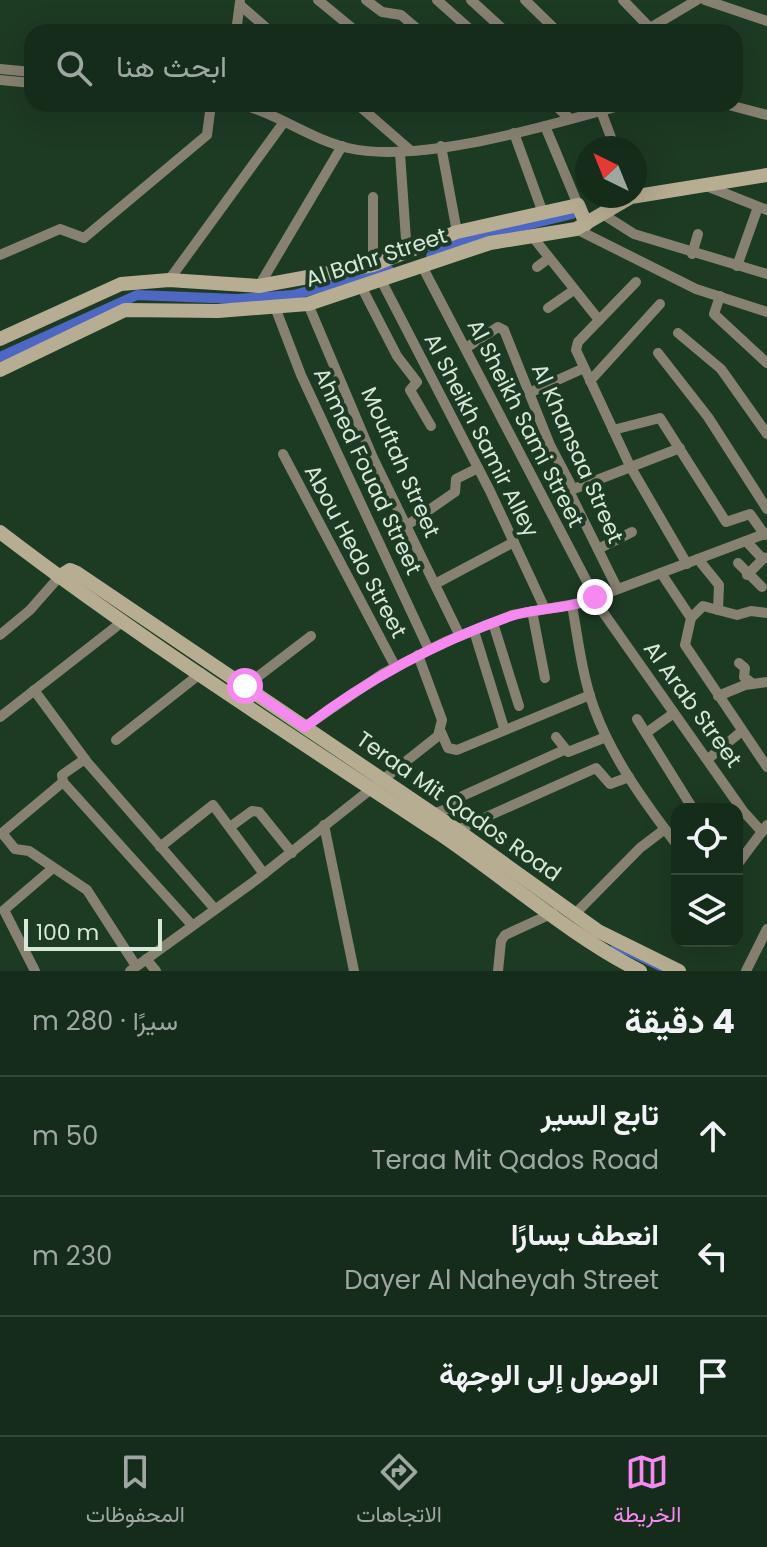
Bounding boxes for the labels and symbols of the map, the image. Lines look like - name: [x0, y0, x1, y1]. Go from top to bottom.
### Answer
- north arrow: [575, 136, 647, 208]
- street label: Al Bahr Street: [301, 220, 451, 295]
- street label: Al Sheikh Sami Street: [460, 314, 591, 533]
- street label: Al Sheikh Samir Alley: [417, 328, 547, 543]
- street label: Al Khansaa Street: [524, 358, 631, 548]
- street label: Ahmed Fouad Street: [306, 363, 429, 580]
- street label: Mouftah Street: [354, 382, 448, 542]
- street label: Abou Hedo Street: [297, 459, 414, 643]
- route end: [577, 579, 613, 615]
- street label: Al Arab Street: [636, 635, 749, 774]
- route start: [227, 668, 263, 704]
- street label: Teraa Mit Qados Road: [350, 724, 567, 889]
- scale bar: [24, 915, 162, 951]

